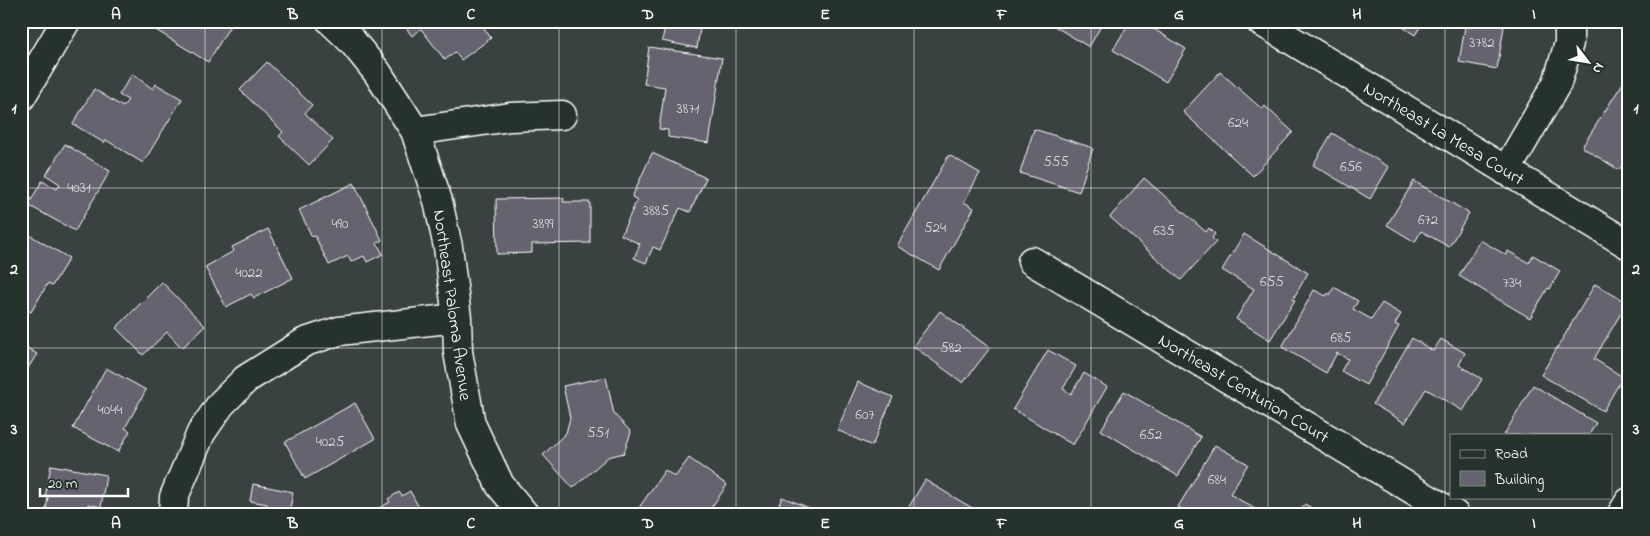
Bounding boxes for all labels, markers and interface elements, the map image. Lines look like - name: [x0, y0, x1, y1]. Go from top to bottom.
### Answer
- text: A: [111, 3, 121, 27]
- text: B: [287, 3, 299, 27]
- text: C: [467, 3, 476, 27]
- text: D: [641, 3, 654, 27]
- text: E: [820, 3, 830, 27]
- text: F: [996, 3, 1008, 27]
- text: G: [1174, 3, 1184, 27]
- text: H: [1352, 3, 1362, 27]
- text: I: [1532, 3, 1536, 27]
- house number: 3782: [1469, 32, 1495, 54]
- north arrow: [1562, 38, 1612, 88]
- text: N: [1586, 58, 1609, 77]
- street label: Northeast La Mesa Court: [1358, 76, 1528, 193]
- text: 1: [11, 97, 17, 121]
- text: 1: [1633, 97, 1639, 121]
- house number: 3871: [677, 98, 700, 120]
- house number: 624: [1228, 112, 1248, 134]
- house number: 555: [1043, 151, 1069, 173]
- house number: 656: [1340, 156, 1362, 178]
- house number: 4031: [67, 177, 91, 199]
- house number: 3885: [643, 200, 669, 222]
- street label: Northeast Paloma Avenue: [425, 208, 477, 403]
- house number: 672: [1418, 209, 1439, 231]
- house number: 490: [331, 213, 349, 235]
- house number: 3899: [533, 213, 554, 235]
- house number: 524: [924, 217, 946, 239]
- house number: 635: [1153, 220, 1175, 242]
- text: 2: [9, 258, 18, 282]
- text: 2: [1631, 258, 1640, 282]
- house number: 4022: [235, 262, 263, 284]
- house number: 655: [1260, 271, 1284, 293]
- house number: 734: [1503, 272, 1521, 294]
- house number: 685: [1331, 327, 1352, 349]
- street label: Northeast Centurion Court: [1153, 328, 1333, 451]
- house number: 582: [940, 337, 962, 359]
- house number: 4044: [97, 399, 123, 421]
- house number: 607: [855, 404, 875, 426]
- text: 3: [10, 418, 18, 442]
- text: 3: [1632, 418, 1640, 442]
- house number: 551: [587, 422, 609, 444]
- house number: 652: [1140, 424, 1163, 446]
- house number: 4025: [316, 431, 345, 453]
- legend: [1450, 434, 1612, 498]
- text: Road: [1495, 443, 1528, 465]
- scale bar: [40, 466, 128, 498]
- house number: 684: [1208, 469, 1226, 491]
- text: Building: [1494, 469, 1544, 492]
- text: 20 m: [48, 473, 78, 495]
- text: A: [111, 512, 121, 536]
- text: B: [287, 512, 299, 536]
- text: C: [467, 512, 476, 536]
- text: D: [641, 512, 654, 536]
- text: E: [820, 512, 830, 536]
- text: F: [996, 512, 1008, 536]
- text: G: [1174, 512, 1184, 536]
- text: H: [1352, 512, 1362, 536]
- text: I: [1532, 512, 1536, 536]

